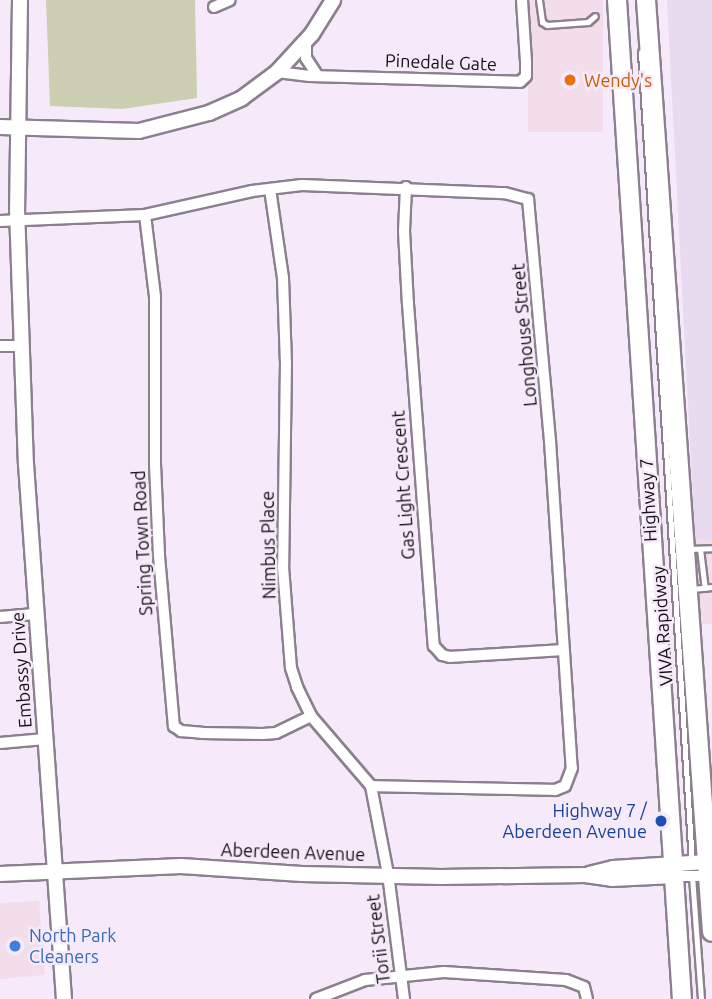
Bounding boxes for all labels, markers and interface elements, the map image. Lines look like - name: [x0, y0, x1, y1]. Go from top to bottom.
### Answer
- street label: Pinedale Gate: [385, 49, 497, 75]
- place label: Wendy's: [584, 69, 652, 91]
- marker: Wendy's: [562, 72, 578, 88]
- street label: Longhouse Street: [507, 263, 541, 407]
- street label: Gas Light Crescent: [387, 410, 419, 560]
- street label: Highway 7: [635, 458, 661, 542]
- street label: Spring Town Road: [127, 470, 157, 616]
- street label: Nimbus Place: [256, 491, 280, 599]
- street label: VIVA Rapidway: [647, 565, 677, 687]
- street label: Embassy Drive: [6, 611, 36, 729]
- place label: Highway 7 / Aberdeen Avenue: [503, 800, 647, 842]
- marker: Highway 7 / Aberdeen Avenue: [653, 813, 669, 829]
- street label: Aberdeen Avenue: [220, 839, 366, 865]
- street label: Torii Street: [362, 893, 394, 985]
- place label: North Park Cleaners: [29, 925, 116, 968]
- marker: North Park Cleaners: [7, 938, 23, 954]

